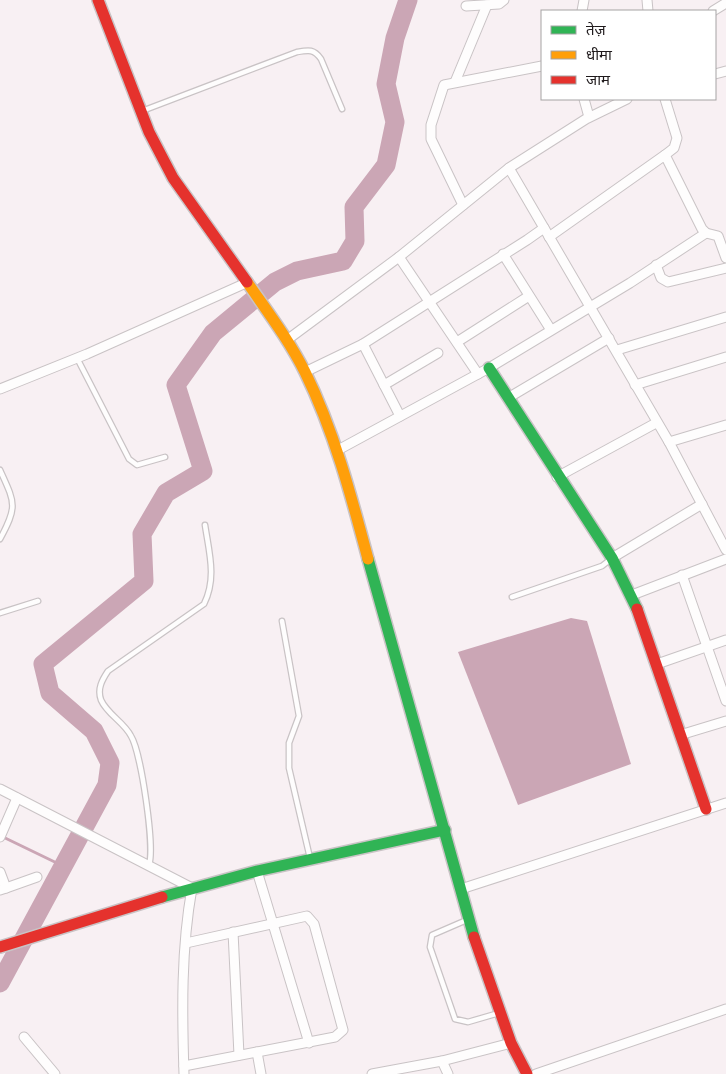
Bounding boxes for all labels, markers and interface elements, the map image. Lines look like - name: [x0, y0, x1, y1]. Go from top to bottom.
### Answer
- legend: [541, 10, 716, 100]
- text: तेज़: [586, 20, 607, 40]
- text: धीमा: [586, 45, 613, 65]
- text: जाम: [586, 70, 611, 90]

